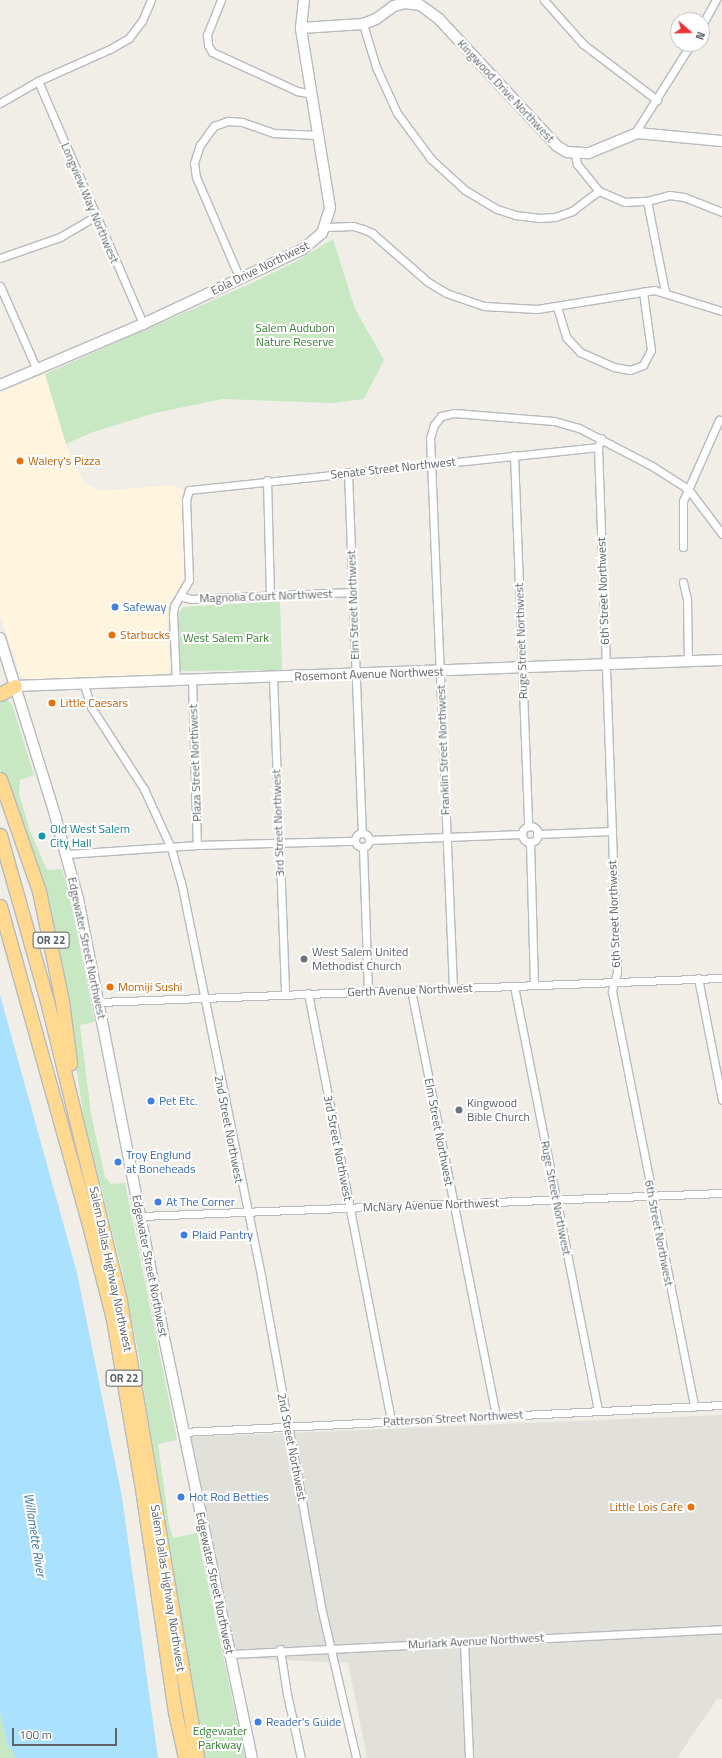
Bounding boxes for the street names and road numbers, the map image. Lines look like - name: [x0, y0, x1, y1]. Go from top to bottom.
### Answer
- street label: Kingwood Drive Northwest: [454, 36, 558, 146]
- street label: Longview Way Northwest: [58, 140, 122, 266]
- street label: Eola Drive Northwest: [209, 238, 311, 298]
- street label: Senate Street Northwest: [330, 454, 456, 482]
- street label: 6th Street Northwest: [594, 537, 612, 645]
- street label: Elm Street Northwest: [344, 550, 362, 660]
- street label: Ruge Street Northwest: [512, 583, 530, 699]
- street label: Magnolia Court Northwest: [199, 586, 333, 606]
- street label: Rosemont Avenue Northwest: [294, 664, 444, 684]
- street label: Franklin Street Northwest: [434, 685, 452, 815]
- street label: Plaza Street Northwest: [186, 704, 204, 822]
- street label: 3rd Street Northwest: [269, 769, 287, 877]
- street label: 6th Street Northwest: [605, 860, 623, 968]
- street label: Edgewater Street Northwest: [65, 876, 109, 1020]
- road number: OR 22: [32, 931, 70, 949]
- street label: Gerth Avenue Northwest: [347, 981, 473, 999]
- street label: 2nd Street Northwest: [211, 1074, 247, 1184]
- street label: Elm Street Northwest: [421, 1077, 457, 1187]
- street label: 3rd Street Northwest: [321, 1094, 355, 1202]
- street label: Ruge Street Northwest: [538, 1140, 574, 1256]
- street label: 6th Street Northwest: [642, 1179, 676, 1287]
- street label: Salem Dallas Highway Northwest: [86, 1185, 136, 1353]
- street label: Edgewater Street Northwest: [129, 1194, 171, 1338]
- street label: McNary Avenue Northwest: [363, 1195, 499, 1215]
- road number: OR 22: [105, 1369, 143, 1387]
- street label: 2nd Street Northwest: [274, 1392, 310, 1502]
- street label: Patterson Street Northwest: [383, 1407, 523, 1429]
- street label: Salem Dallas Highway Northwest: [148, 1504, 188, 1672]
- street label: Edgewater Street Northwest: [193, 1511, 237, 1655]
- street label: Murlark Avenue Northwest: [408, 1630, 544, 1652]

